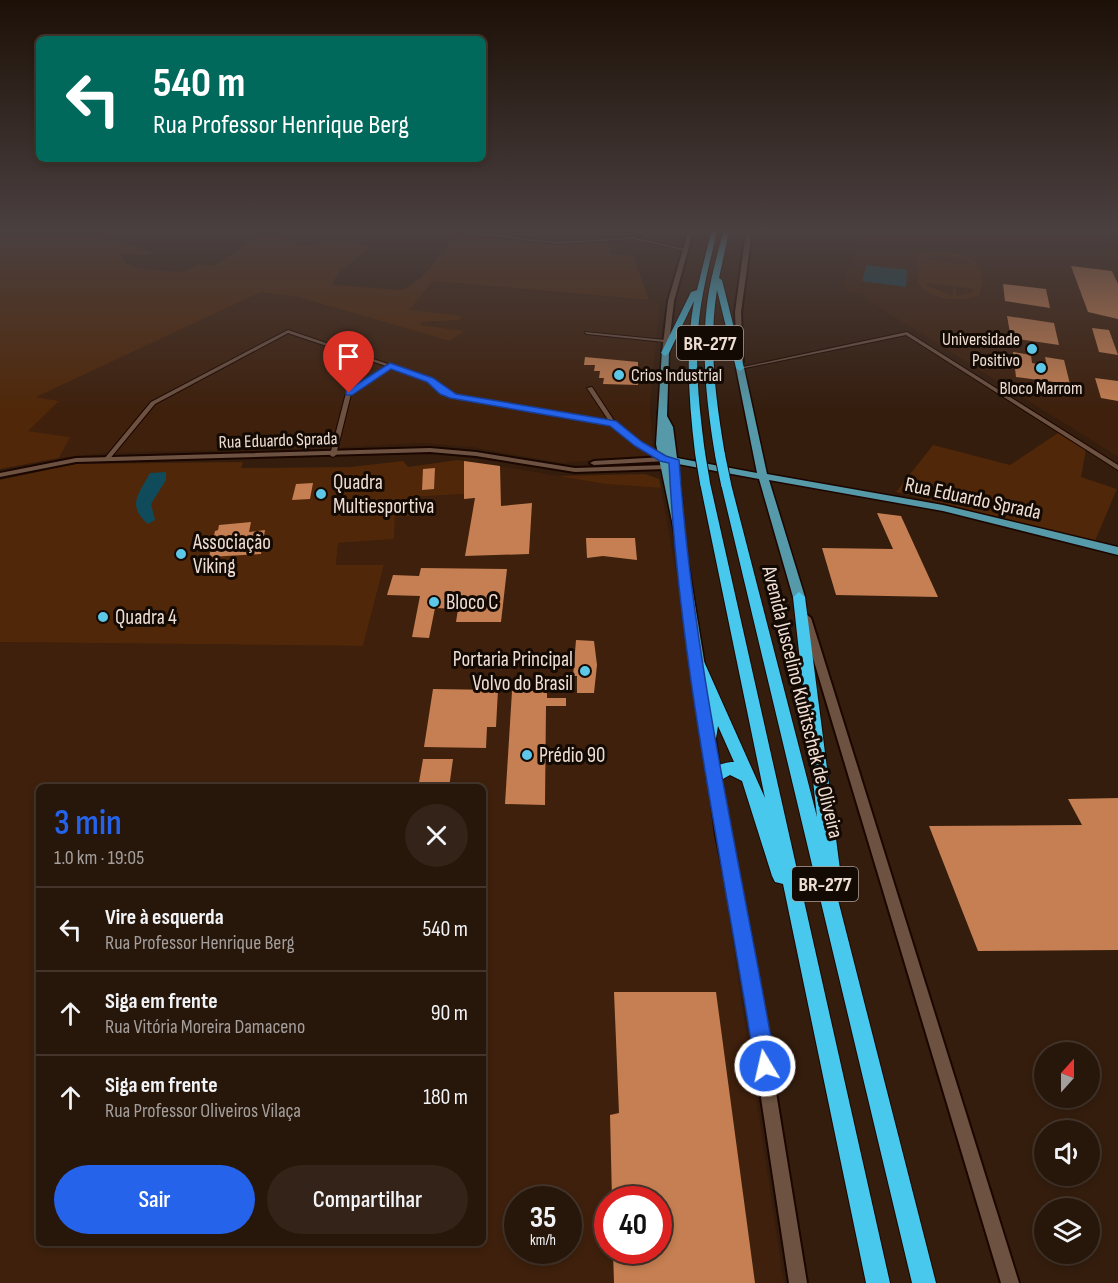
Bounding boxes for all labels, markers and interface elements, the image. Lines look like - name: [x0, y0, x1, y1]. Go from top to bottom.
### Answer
- text: 540 m: [153, 58, 245, 109]
- icon: left: [54, 60, 132, 138]
- text: Rua Professor Henrique Berg: [153, 109, 409, 141]
- road number: BR-277: [677, 326, 743, 360]
- place label: Universidade Positivo: [942, 329, 1020, 371]
- pin: [323, 331, 374, 393]
- icon: arrive: [332, 340, 365, 373]
- marker: Universidade Positivo: [1025, 342, 1039, 356]
- marker: Bloco Marrom: [1034, 361, 1048, 375]
- place label: Crios Industrial: [631, 365, 722, 386]
- marker: Crios Industrial: [612, 368, 626, 382]
- place label: Bloco Marrom: [1000, 378, 1082, 399]
- street label: Rua Eduardo Sprada: [218, 428, 338, 453]
- place label: Quadra Multiesportiva: [333, 470, 434, 519]
- street label: Rua Eduardo Sprada: [902, 472, 1043, 525]
- marker: Quadra Multiesportiva: [314, 487, 328, 501]
- place label: Associação Viking: [192, 530, 271, 579]
- marker: Associação Viking: [174, 547, 188, 561]
- street label: Avenida Juscelino Kubitschek de Oliveira: [756, 562, 848, 841]
- place label: Bloco C: [446, 590, 499, 615]
- marker: Bloco C: [427, 595, 441, 609]
- place label: Quadra 4: [115, 605, 177, 630]
- marker: Quadra 4: [96, 610, 110, 624]
- place label: Portaria Principal Volvo do Brasil: [453, 647, 573, 696]
- marker: Portaria Principal Volvo do Brasil: [578, 664, 592, 678]
- place label: Prédio 90: [539, 743, 605, 768]
- marker: Prédio 90: [520, 748, 534, 762]
- text: 3 min: [54, 802, 122, 845]
- button: close: [405, 804, 468, 867]
- text: 1.0 km · 19:05: [54, 846, 144, 870]
- road number: BR-277: [792, 867, 858, 901]
- text: Vire à esquerda: [105, 904, 224, 931]
- icon: left: [54, 913, 87, 946]
- text: 540 m: [422, 916, 468, 943]
- text: Rua Professor Henrique Berg: [105, 931, 295, 955]
- text: Siga em frente: [105, 988, 218, 1015]
- icon: ahead: [54, 997, 87, 1030]
- text: 90 m: [431, 1000, 468, 1027]
- text: Rua Vitória Moreira Damaceno: [105, 1015, 305, 1039]
- position arrow: [733, 1034, 797, 1098]
- north arrow: [1034, 1042, 1100, 1108]
- map controls: [1034, 1042, 1100, 1264]
- text: Siga em frente: [105, 1072, 218, 1099]
- icon: ahead: [54, 1081, 87, 1114]
- text: 180 m: [423, 1084, 468, 1111]
- text: Rua Professor Oliveiros Vilaça: [105, 1099, 301, 1123]
- button: sound: [1034, 1120, 1100, 1186]
- button: Sair: [54, 1165, 255, 1234]
- button: Compartilhar: [267, 1165, 468, 1234]
- speed limit sign: 40: [594, 1186, 672, 1264]
- button: layers: [1034, 1198, 1100, 1264]
- text: 35: [530, 1200, 556, 1236]
- text: km/h: [530, 1231, 556, 1250]

